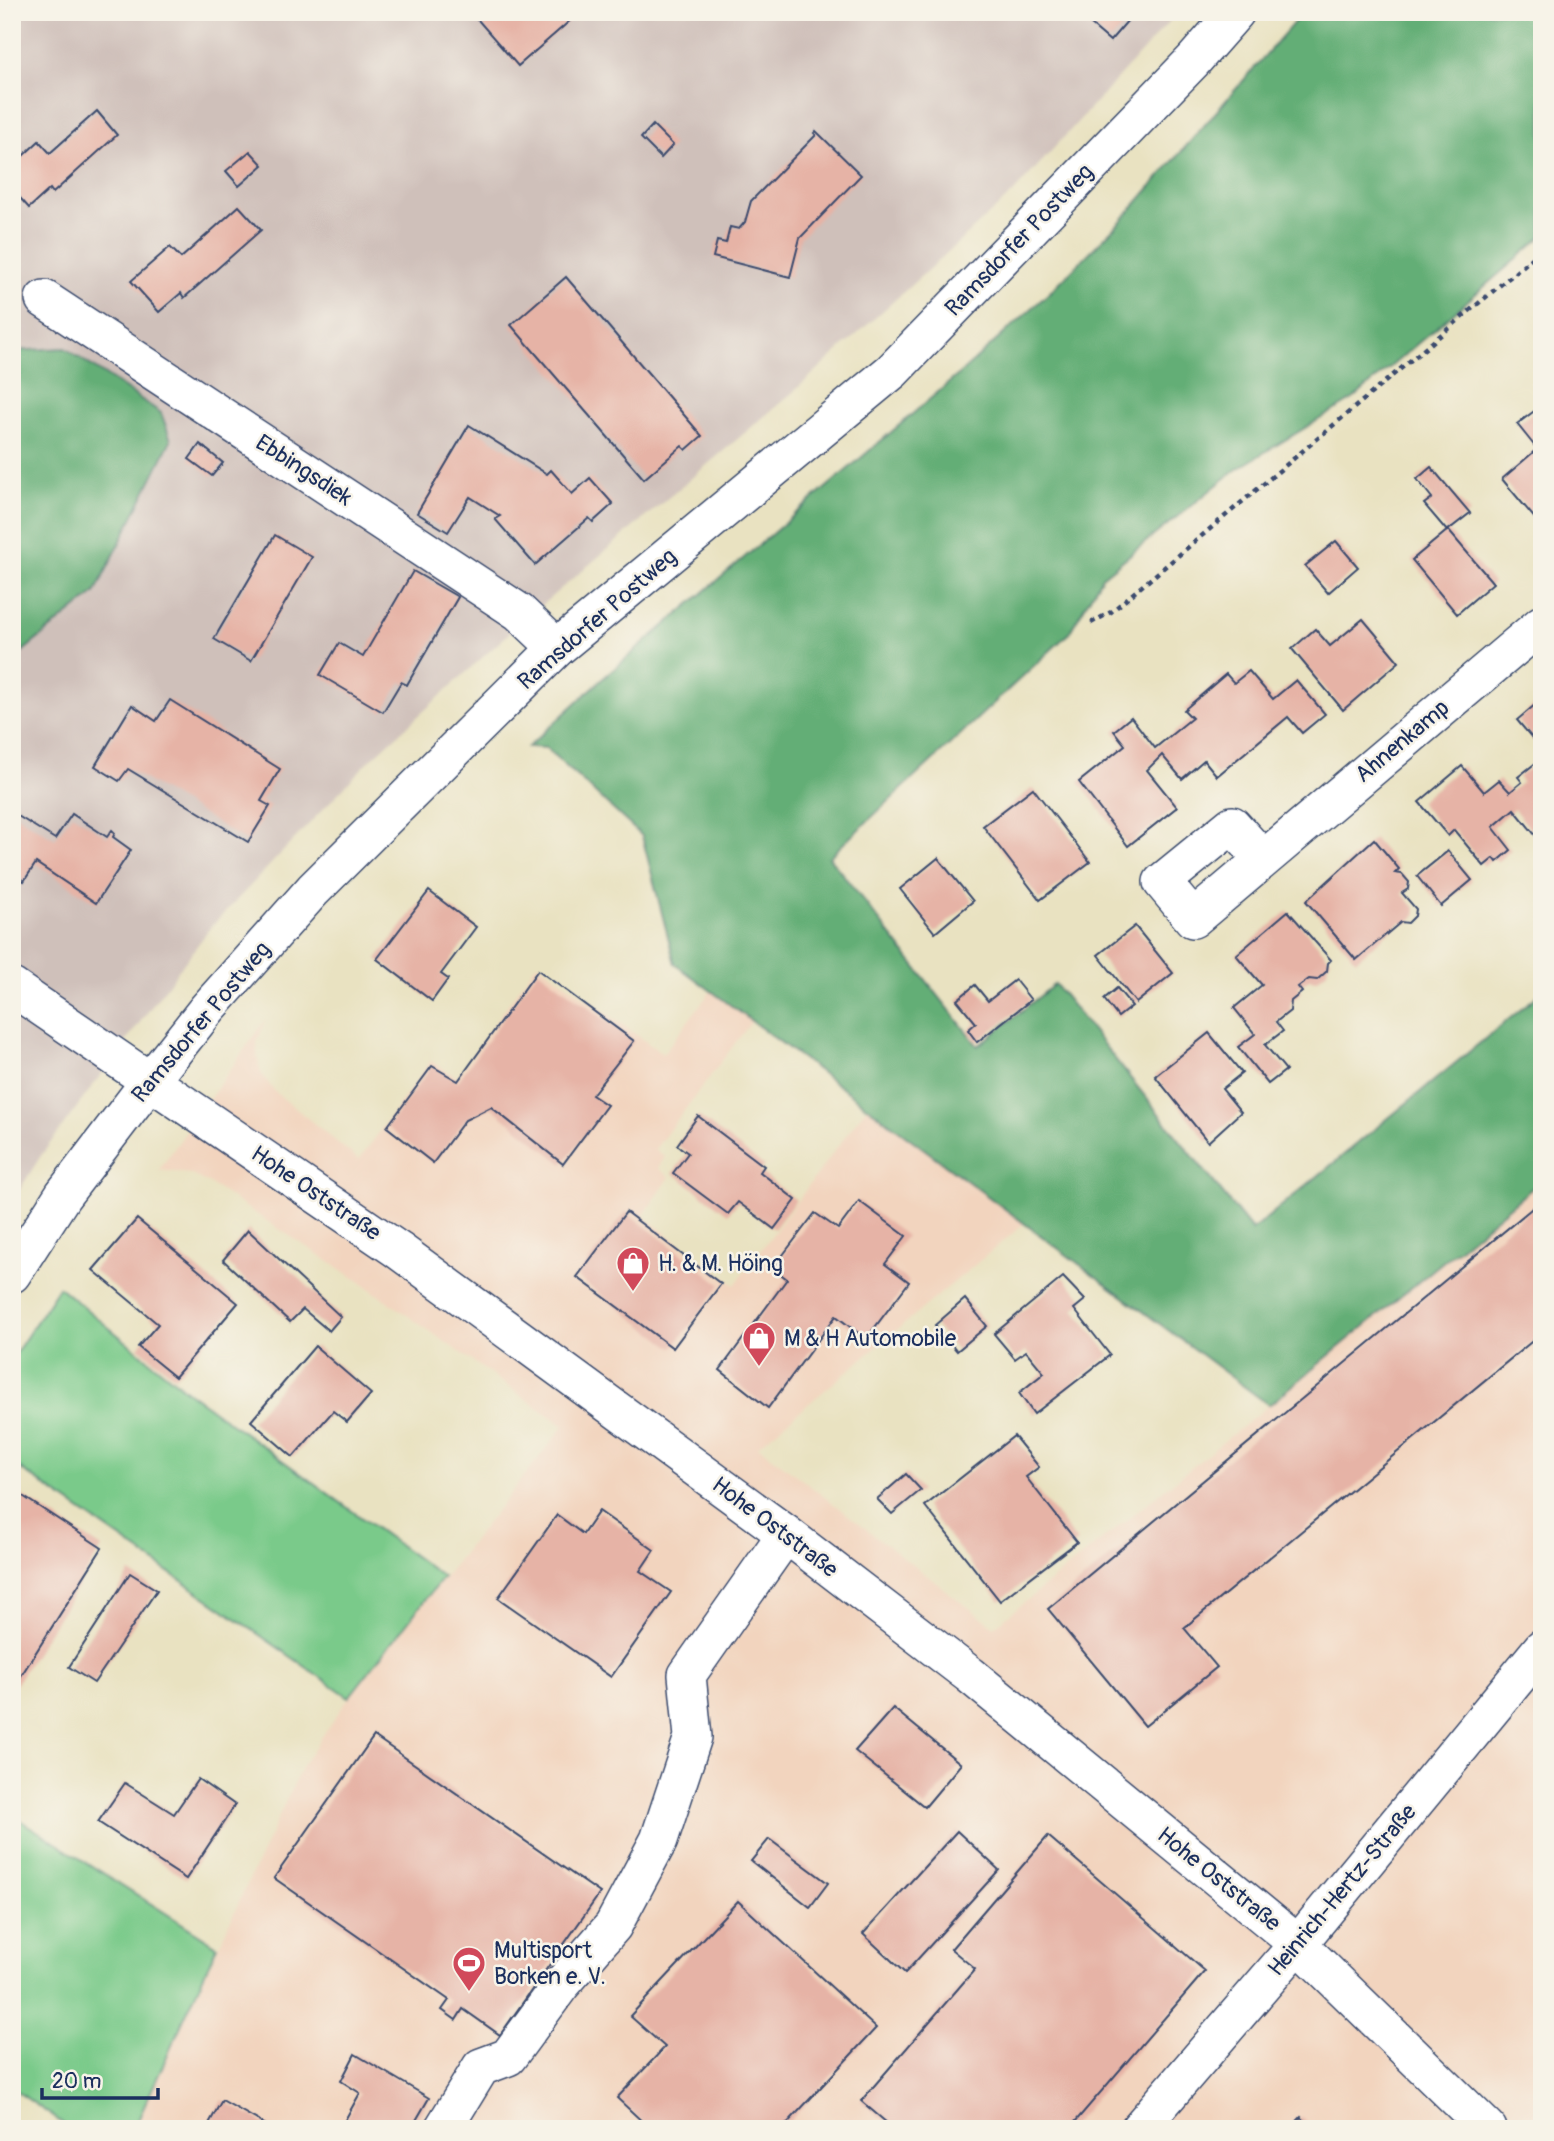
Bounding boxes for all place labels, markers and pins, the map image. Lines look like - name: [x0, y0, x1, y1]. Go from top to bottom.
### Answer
- shop icon: H. & M. Höing: [614, 1244, 652, 1293]
- place label: H. & M. Höing: [658, 1249, 783, 1278]
- shop icon: M & H Automobile: [740, 1319, 778, 1368]
- place label: M & H Automobile: [784, 1324, 957, 1353]
- place label: Multisport Borken e. V.: [494, 1936, 606, 1991]
- sports icon: Multisport Borken e. V.: [450, 1944, 488, 1993]

